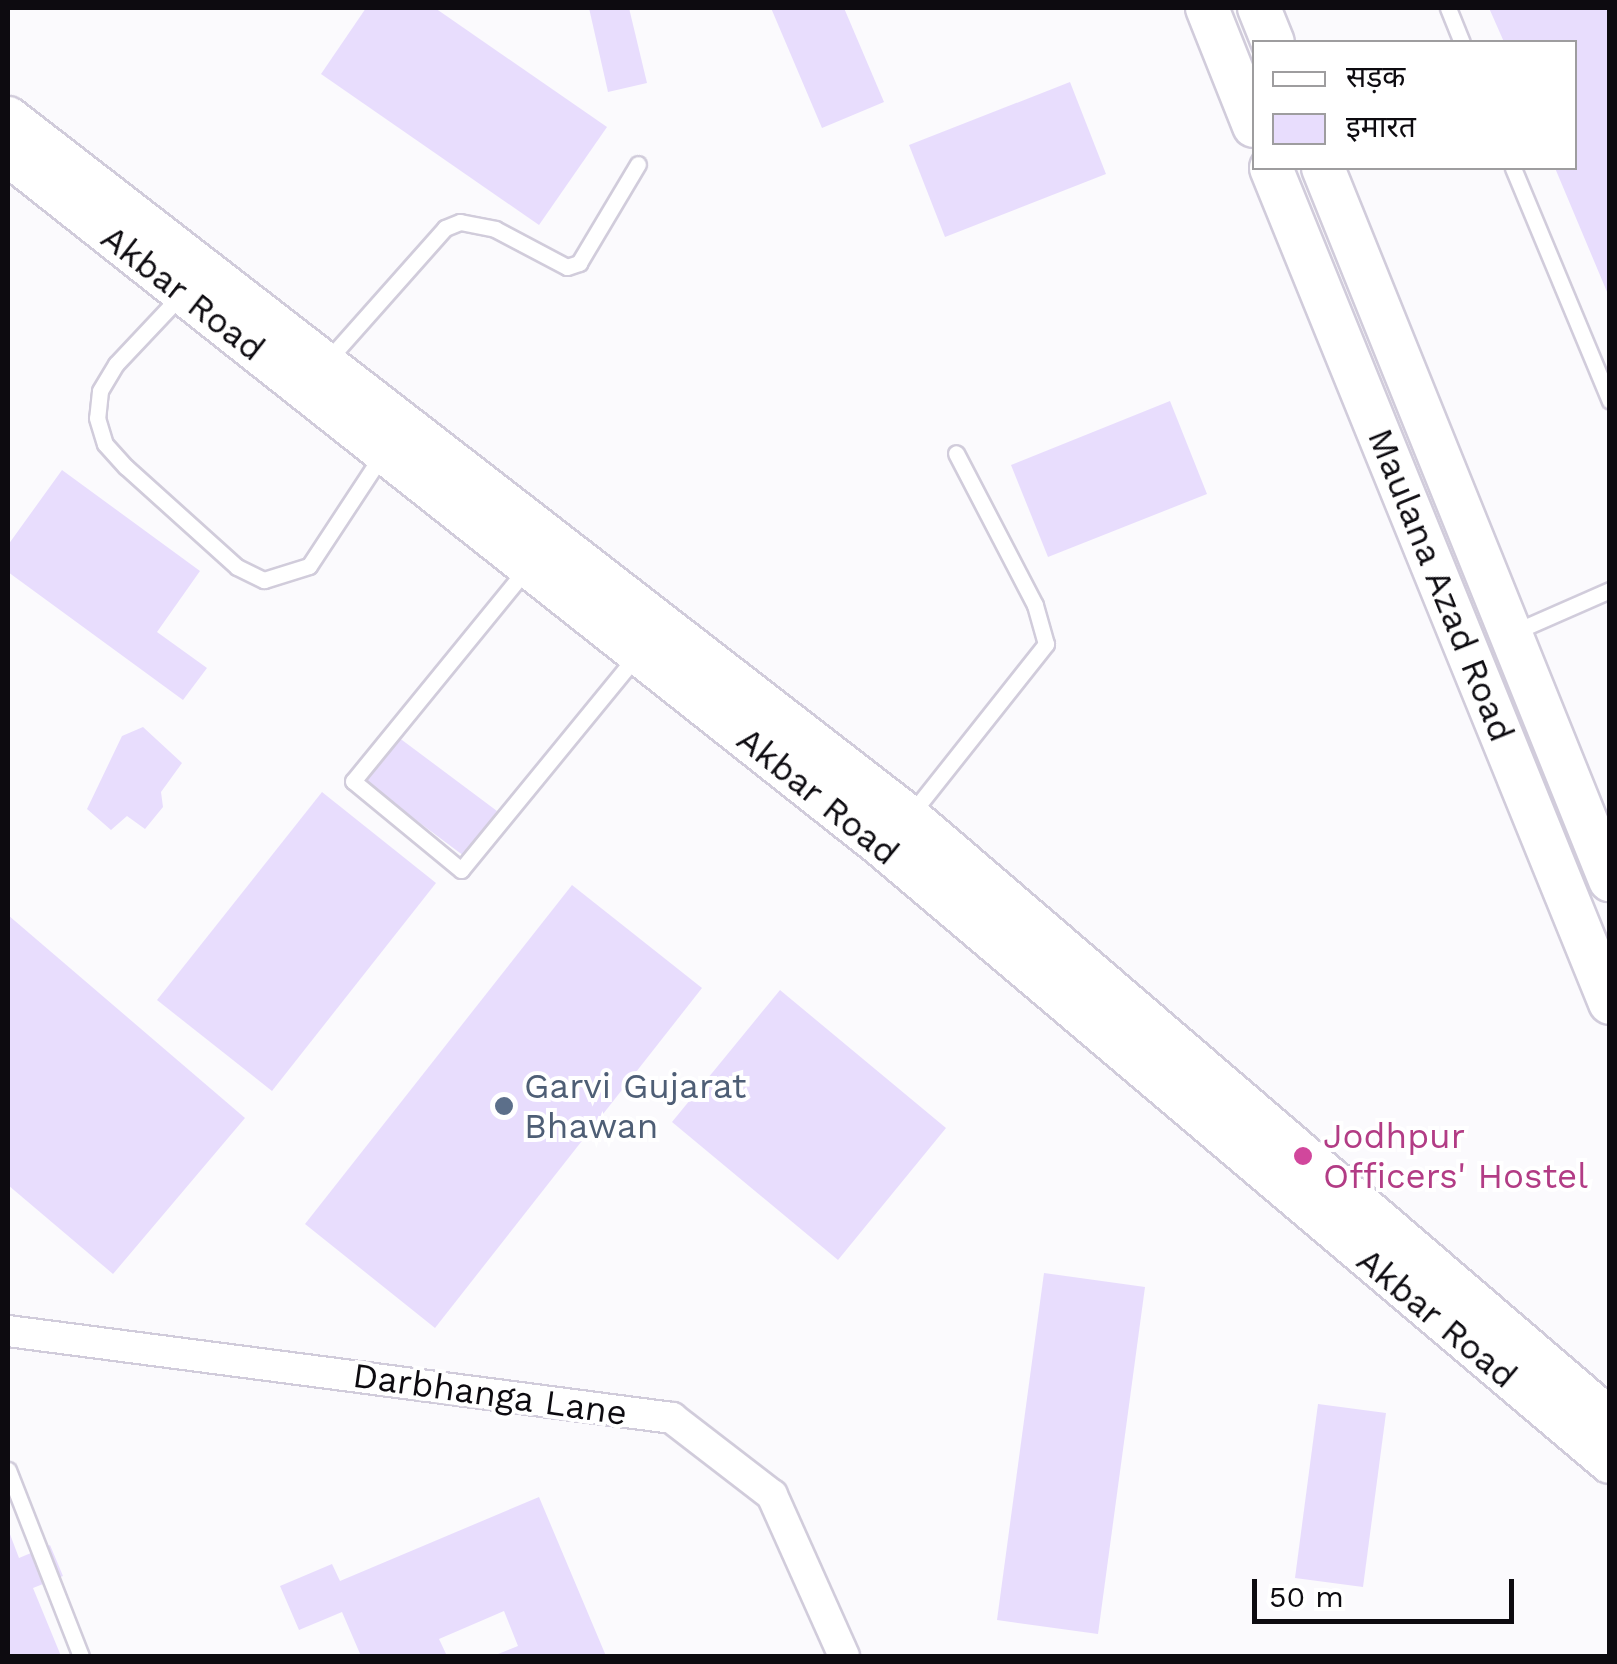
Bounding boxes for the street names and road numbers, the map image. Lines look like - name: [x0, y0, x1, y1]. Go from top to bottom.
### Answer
- street label: Akbar Road: [93, 216, 273, 370]
- street label: Maulana Azad Road: [1359, 421, 1523, 749]
- street label: Akbar Road: [728, 718, 908, 874]
- street label: Akbar Road: [1348, 1239, 1526, 1397]
- street label: Darbhanga Lane: [350, 1354, 630, 1434]

